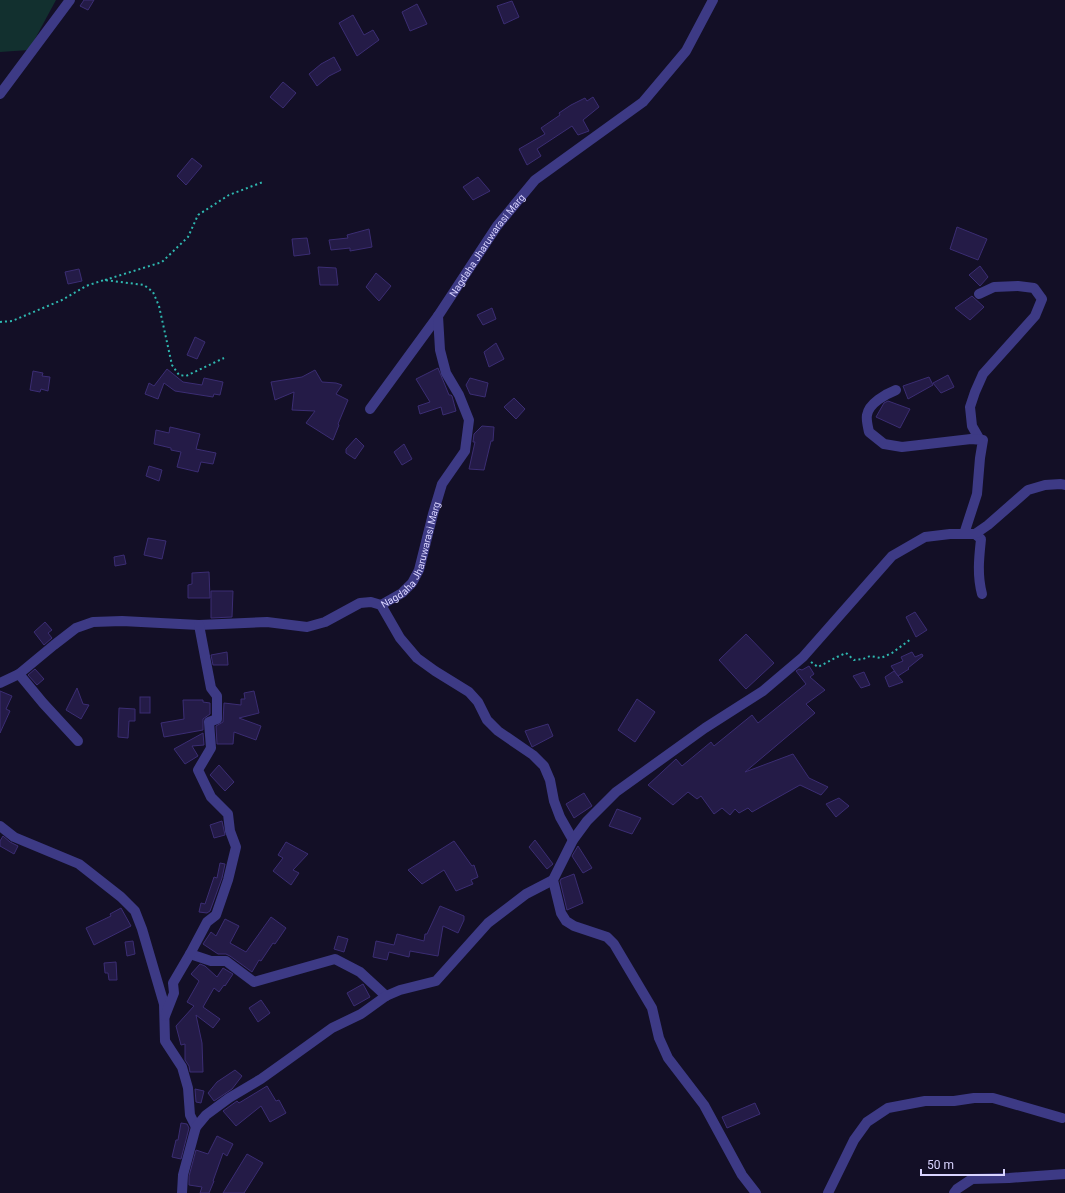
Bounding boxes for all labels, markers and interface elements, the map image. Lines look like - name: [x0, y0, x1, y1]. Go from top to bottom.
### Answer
- street label: Nagdaha Jharuwarasi Marg: [447, 192, 527, 299]
- street label: Nagdaha Jharuwarasi Marg: [379, 500, 442, 610]
- scale bar: [921, 1151, 1004, 1177]
- text: 50 m: [927, 1158, 954, 1172]

